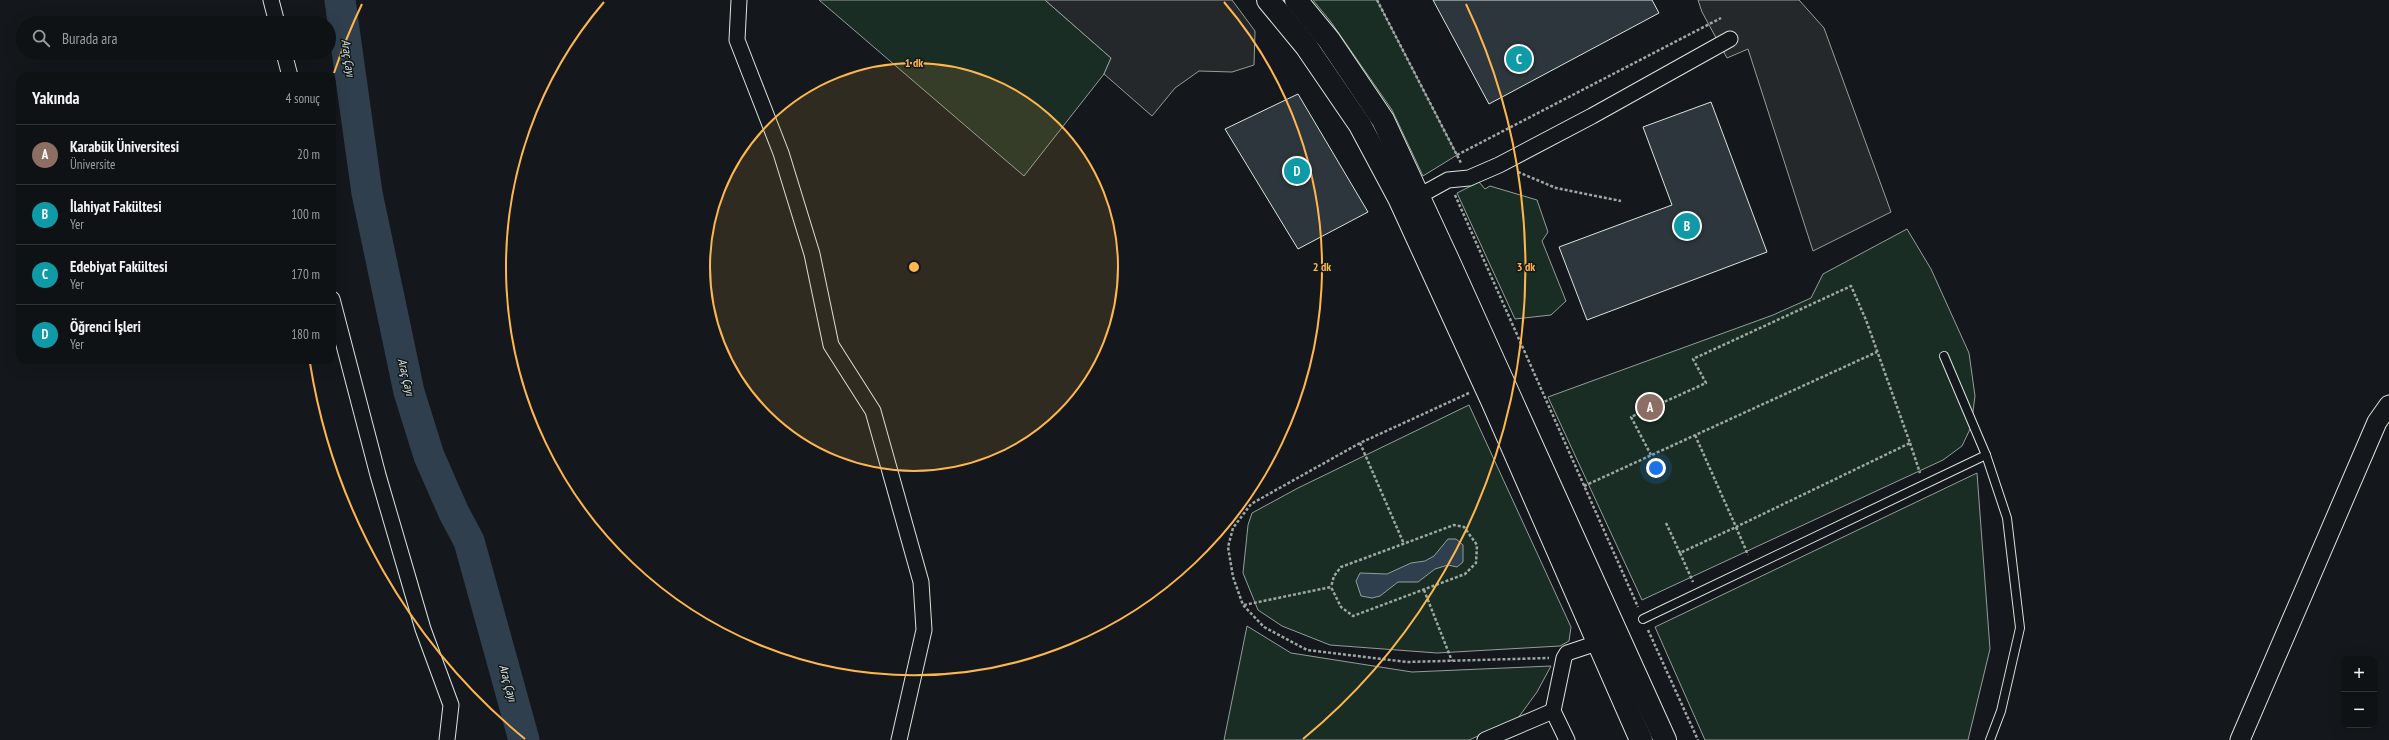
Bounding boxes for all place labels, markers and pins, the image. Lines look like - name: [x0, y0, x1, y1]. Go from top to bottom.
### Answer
- pin: C: [1506, 44, 1532, 74]
- pin: D: [1284, 156, 1310, 186]
- pin: B: [1674, 211, 1700, 241]
- centre of rings: [907, 260, 921, 274]
- pin: A: [1637, 392, 1663, 422]

